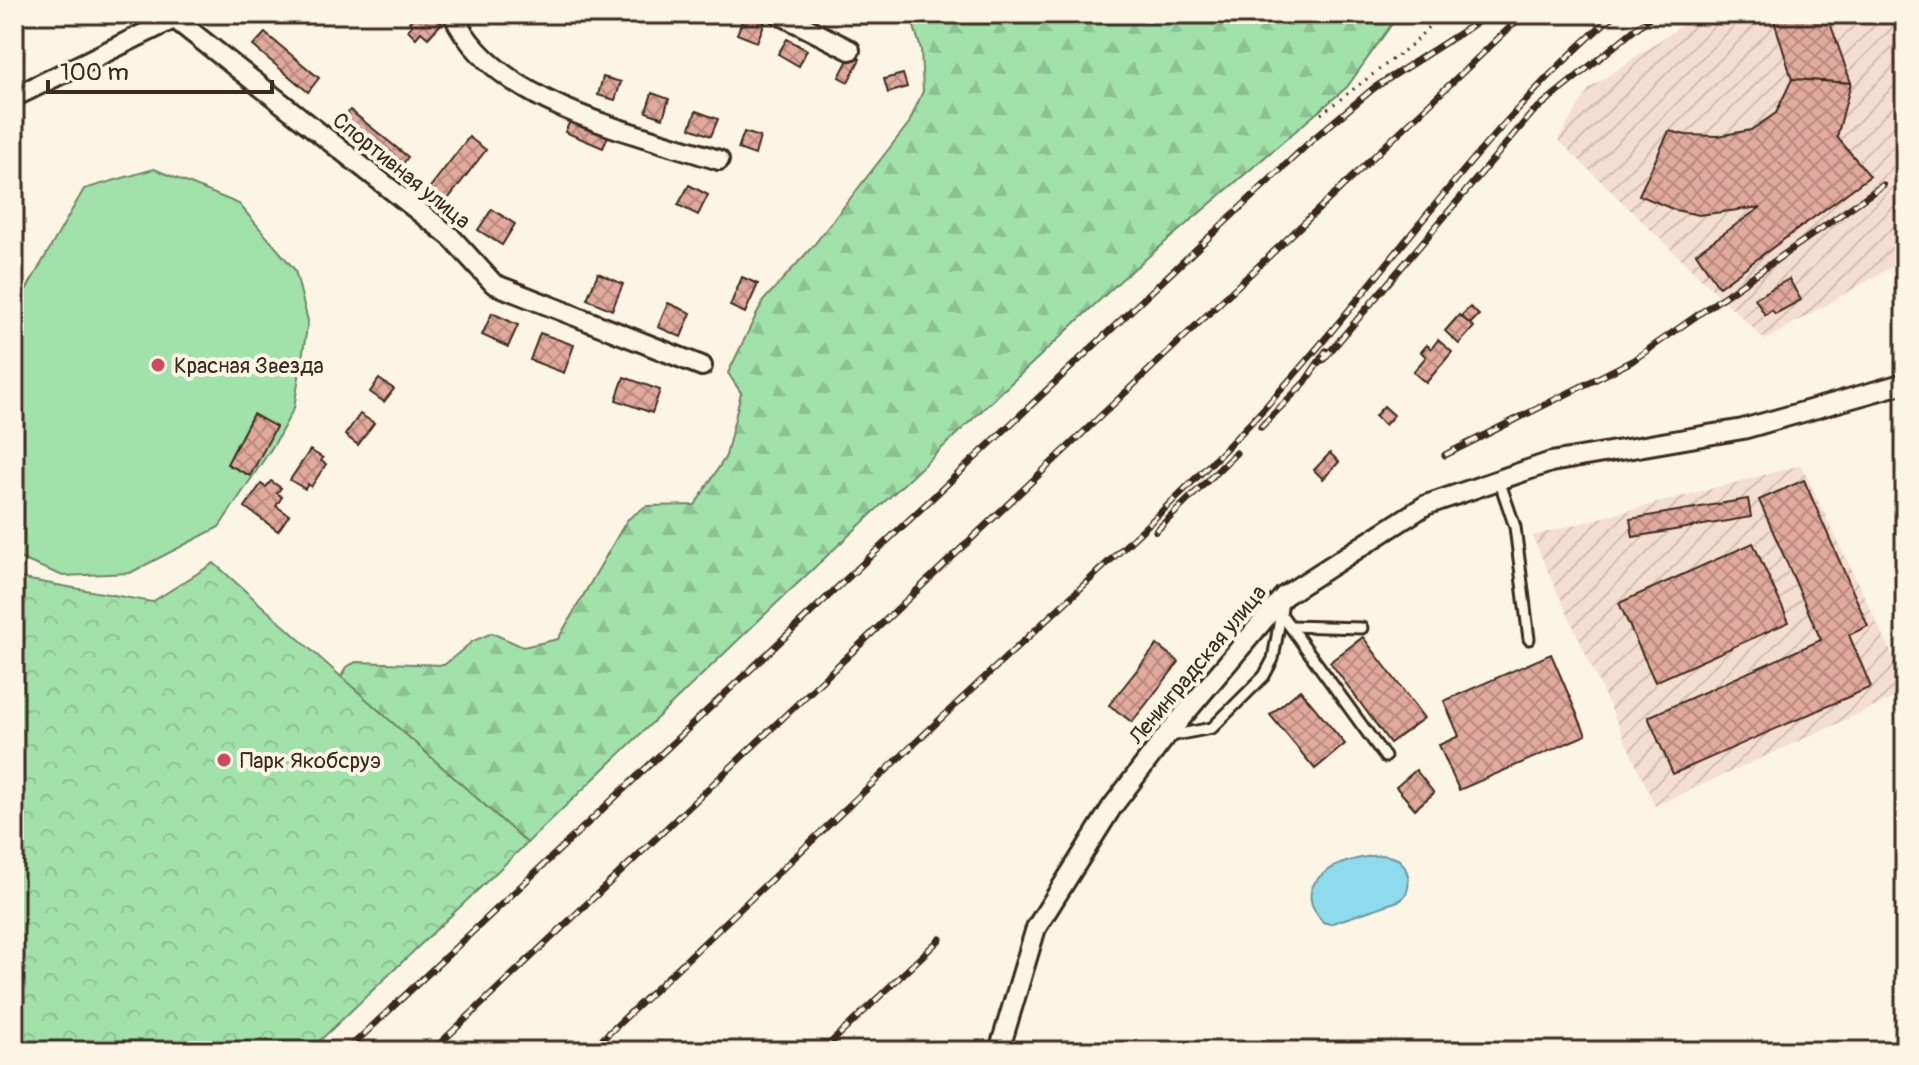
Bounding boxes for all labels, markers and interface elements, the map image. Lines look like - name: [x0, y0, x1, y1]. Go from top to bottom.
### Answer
- scale bar: [48, 44, 272, 94]
- text: 100 m: [60, 58, 129, 87]
- street label: Спортивная улица: [327, 106, 476, 235]
- place label: Красная Звезда: [174, 352, 324, 380]
- marker: Красная Звезда: [149, 356, 167, 374]
- street label: Ленинградская улица: [1122, 579, 1273, 751]
- place label: Парк Якобсруэ: [240, 747, 381, 775]
- marker: Парк Якобсруэ: [215, 751, 233, 769]

